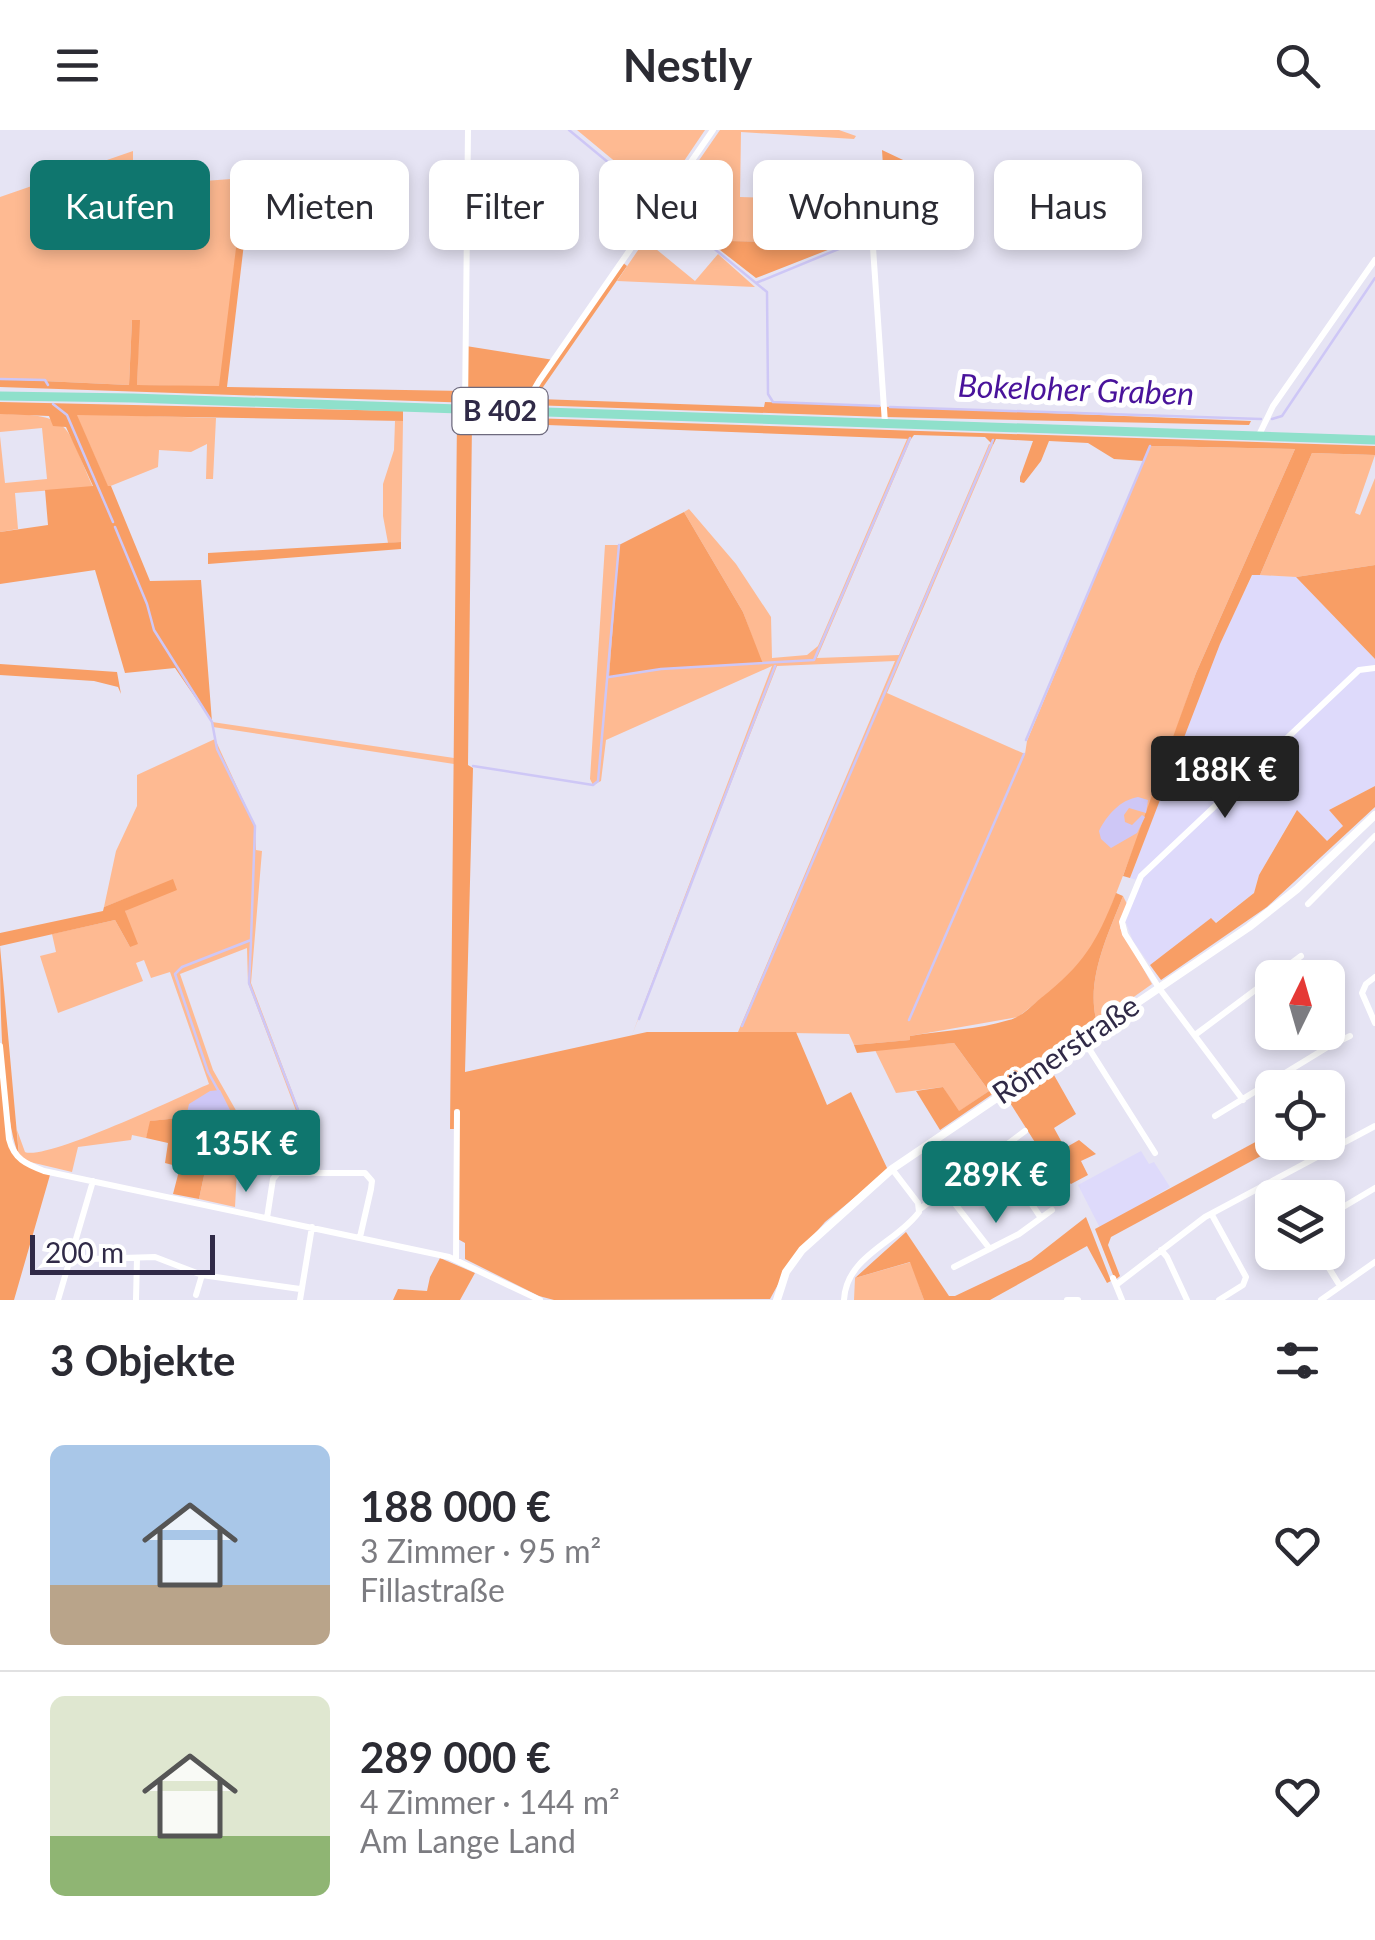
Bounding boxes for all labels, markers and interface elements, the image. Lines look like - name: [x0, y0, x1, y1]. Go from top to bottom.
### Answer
- icon: menu: [50, 38, 105, 93]
- text: Nestly: [623, 38, 752, 92]
- icon: search: [1270, 38, 1325, 93]
- chip: Kaufen: [30, 160, 210, 250]
- chip: Mieten: [230, 160, 409, 250]
- chip: Filter: [429, 160, 579, 250]
- chip: Neu: [599, 160, 733, 250]
- chip: Wohnung: [753, 160, 974, 250]
- chip: Haus: [994, 160, 1142, 250]
- water label: Bokeloher Graben: [957, 365, 1195, 412]
- road number: B 402: [452, 388, 548, 434]
- pin: 188K €: [1144, 736, 1306, 821]
- text: 188K €: [1173, 749, 1277, 788]
- north arrow: [1255, 960, 1345, 1050]
- map controls: [1255, 960, 1345, 1270]
- street label: Römerstraße: [985, 986, 1145, 1110]
- button: locate: [1255, 1070, 1345, 1160]
- pin: 135K €: [165, 1110, 327, 1195]
- text: 135K €: [194, 1123, 298, 1162]
- pin: 289K €: [915, 1141, 1077, 1226]
- text: 289K €: [944, 1154, 1048, 1193]
- button: layers: [1255, 1180, 1345, 1270]
- scale bar: [30, 1230, 215, 1274]
- text: 200 m: [45, 1235, 124, 1269]
- icon: filters: [1270, 1333, 1325, 1388]
- text: 3 Objekte: [50, 1335, 235, 1385]
- text: 188 000 €: [360, 1481, 551, 1531]
- icon: home: [130, 1485, 250, 1605]
- icon: heart: [1270, 1518, 1325, 1573]
- text: 3 Zimmer · 95 m²: [360, 1531, 601, 1570]
- text: Fillastraße: [360, 1570, 505, 1609]
- text: 289 000 €: [360, 1732, 551, 1782]
- icon: home: [130, 1736, 250, 1856]
- icon: heart: [1270, 1769, 1325, 1824]
- text: 4 Zimmer · 144 m²: [360, 1782, 620, 1821]
- text: Am Lange Land: [360, 1821, 576, 1860]

